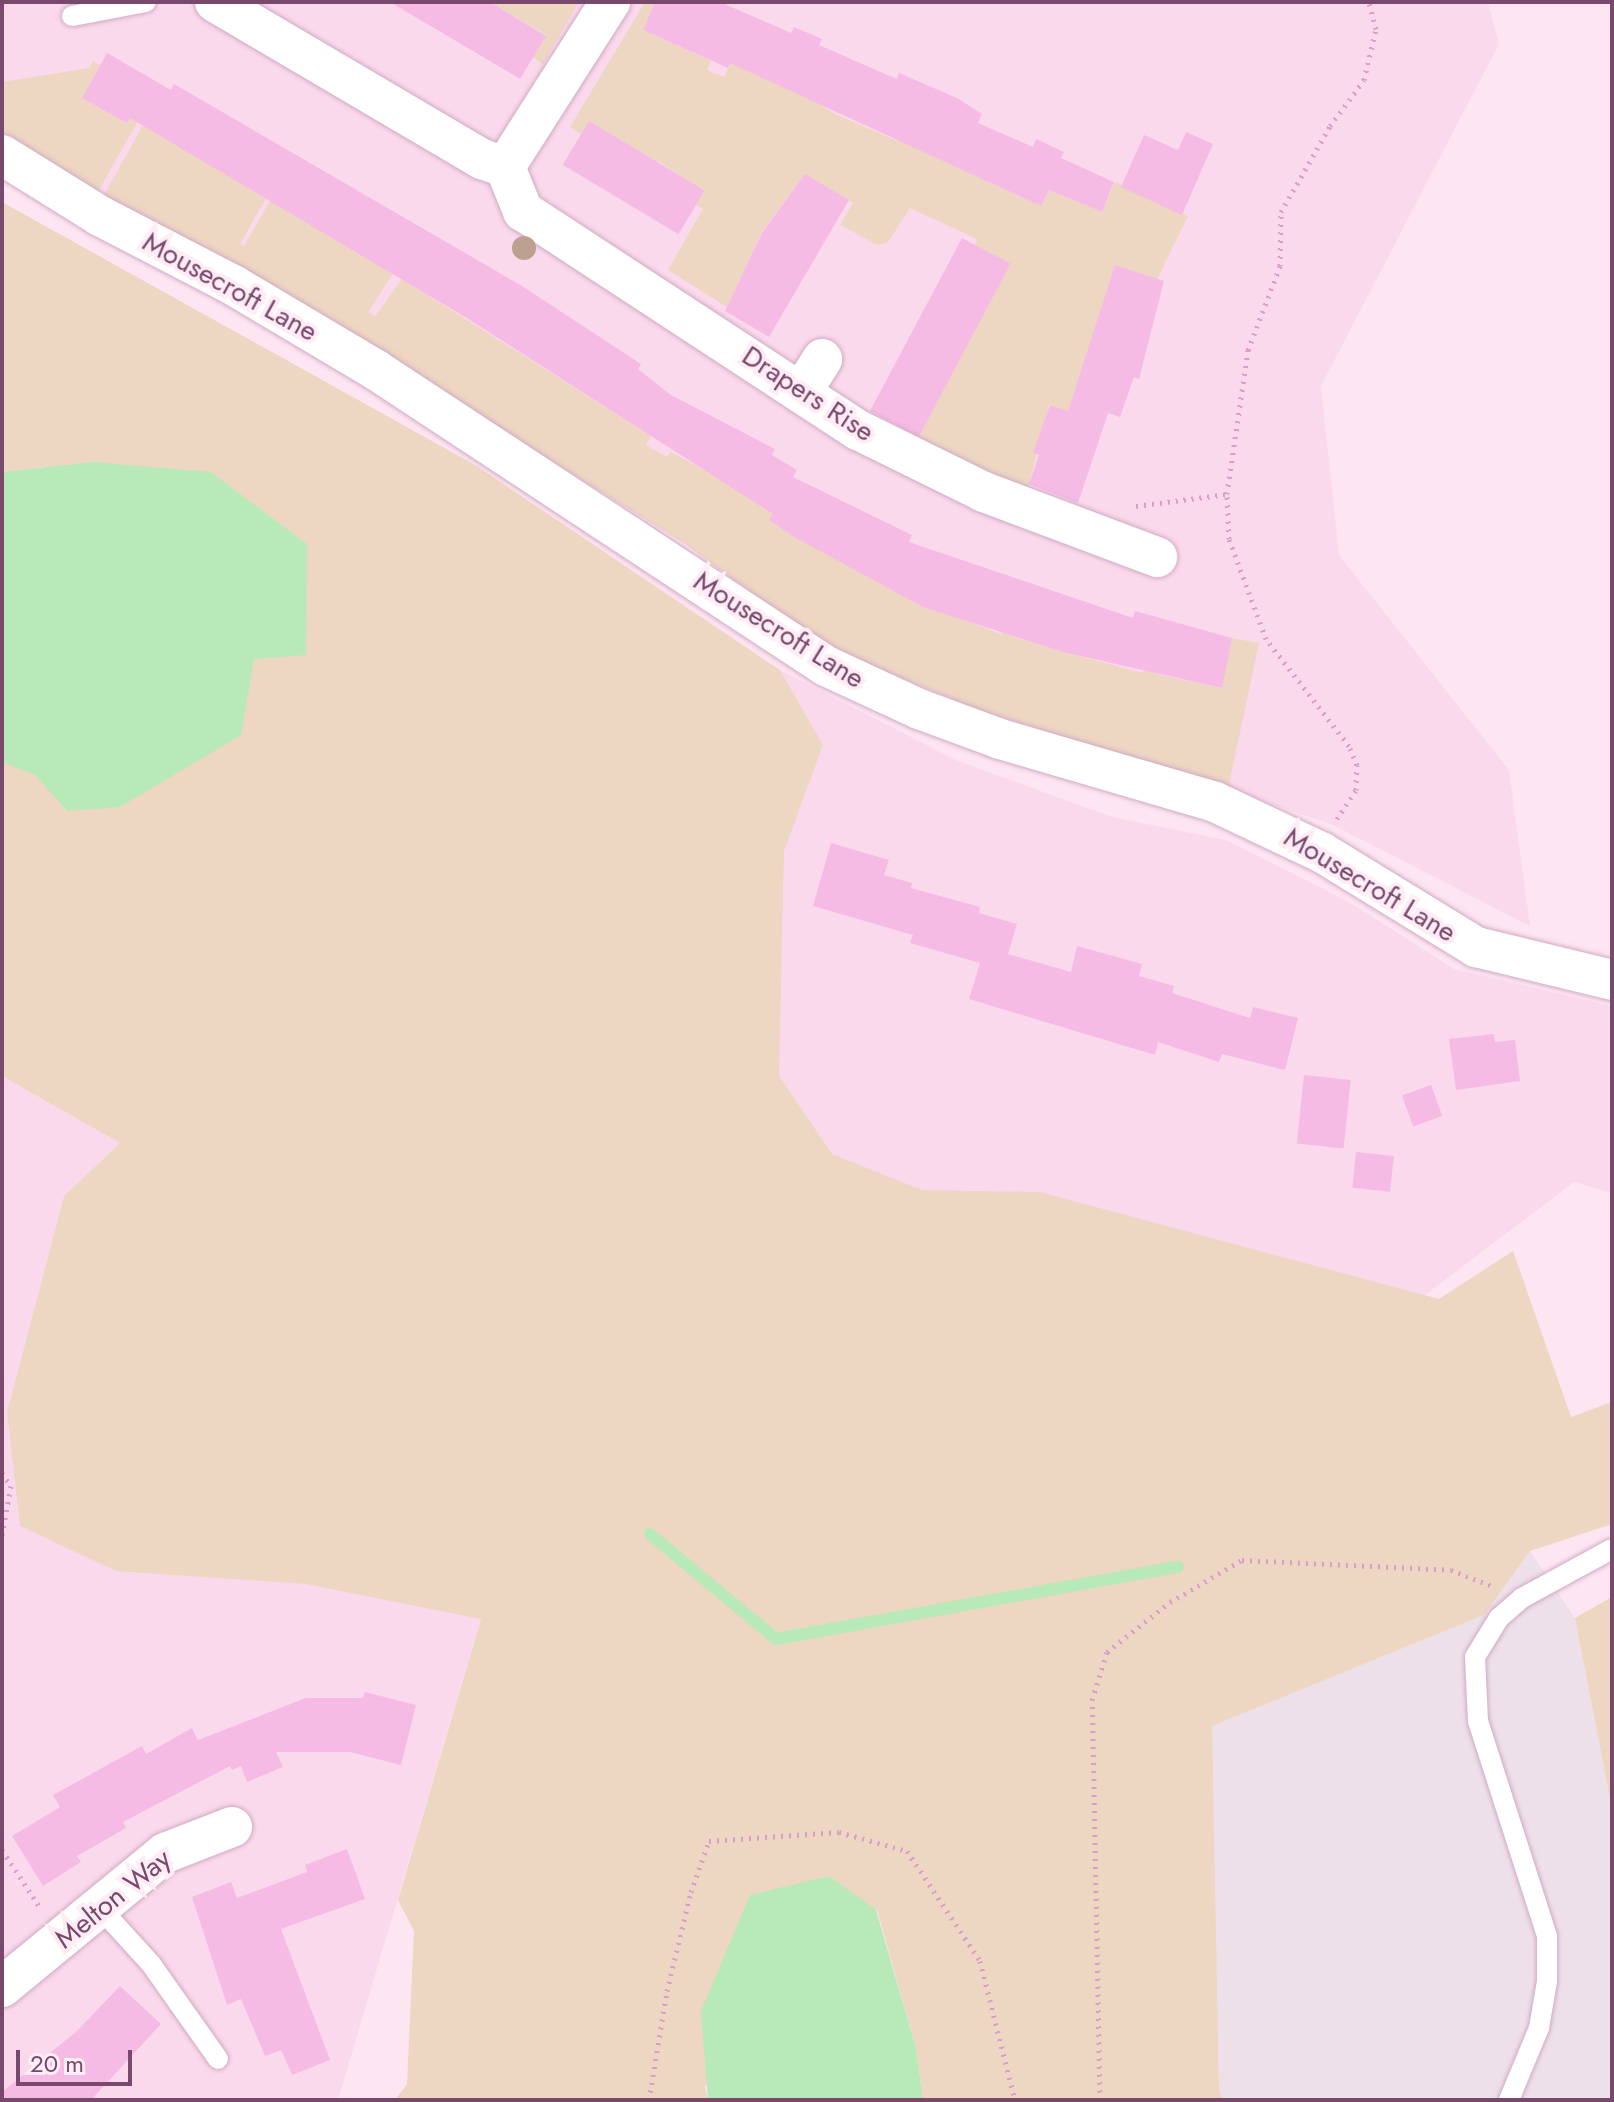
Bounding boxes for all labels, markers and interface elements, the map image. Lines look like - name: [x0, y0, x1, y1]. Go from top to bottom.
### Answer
- street label: Mousecroft Lane: [137, 225, 323, 349]
- street label: Drapers Rise: [736, 339, 880, 449]
- street label: Mousecroft Lane: [688, 564, 870, 696]
- street label: Mousecroft Lane: [1278, 821, 1462, 949]
- street label: Melton Way: [48, 1842, 178, 1956]
- scale bar: [20, 2034, 136, 2084]
- text: 20 m: [30, 2046, 84, 2081]

